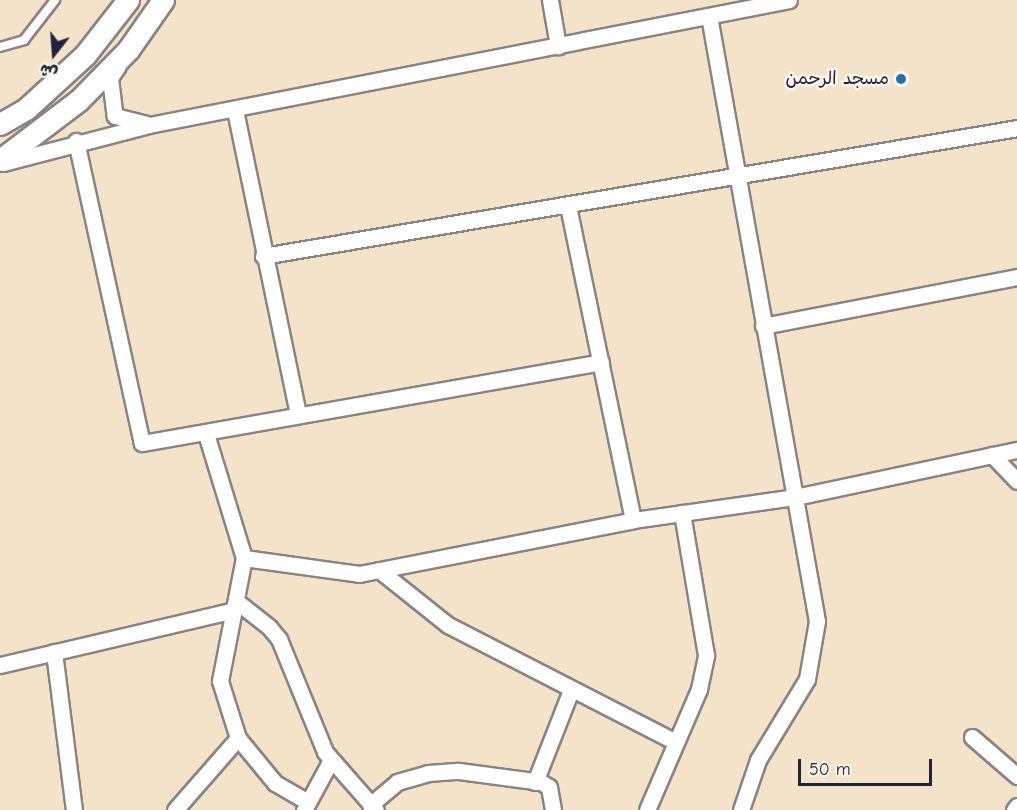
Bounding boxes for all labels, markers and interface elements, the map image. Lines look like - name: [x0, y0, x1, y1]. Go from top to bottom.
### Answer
- north arrow: [24, 24, 84, 84]
- text: ش: [38, 60, 60, 82]
- place label: مسجد الرحمن: [785, 68, 889, 90]
- marker: مسجد الرحمن: [894, 72, 908, 86]
- scale bar: [801, 747, 934, 785]
- text: 50 m: [809, 759, 851, 780]

